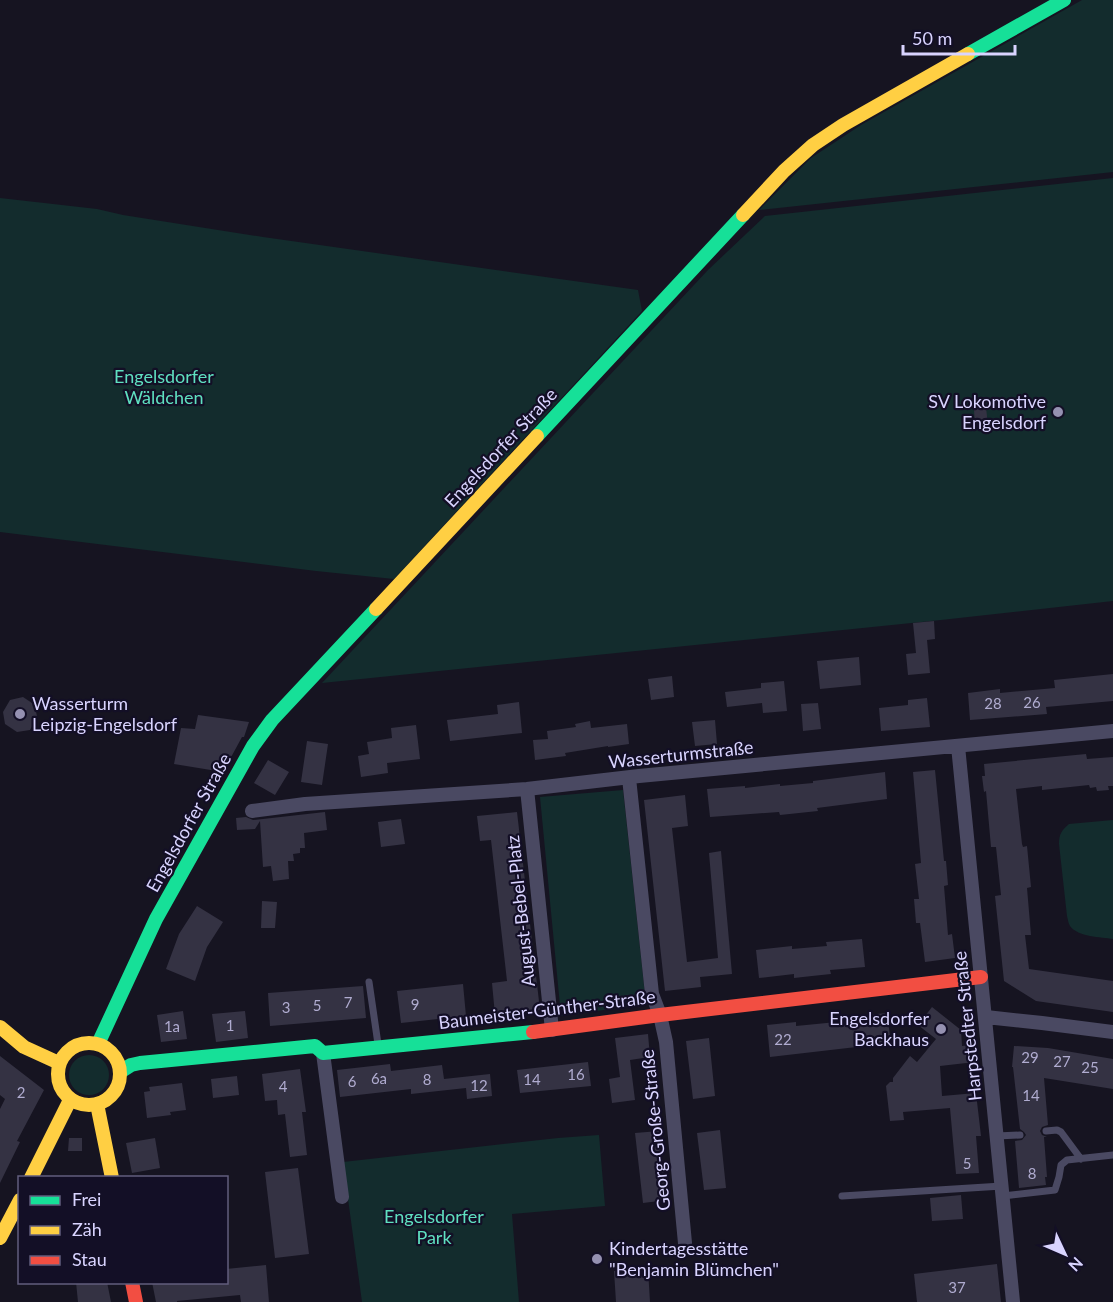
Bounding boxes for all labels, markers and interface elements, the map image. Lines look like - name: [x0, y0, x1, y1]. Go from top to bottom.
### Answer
- scale bar: [903, 18, 1016, 56]
- text: 50 m: [912, 27, 952, 49]
- park label: Engelsdorfer Wäldchen: [114, 365, 214, 408]
- street label: Engelsdorfer Straße: [439, 383, 561, 512]
- place label: SV Lokomotive Engelsdorf: [928, 390, 1047, 433]
- marker: SV Lokomotive Engelsdorf: [1051, 405, 1065, 419]
- place label: Wasserturm Leipzig-Engelsdorf: [32, 692, 178, 735]
- house number: 26: [1023, 693, 1041, 711]
- house number: 28: [984, 694, 1002, 712]
- marker: Wasserturm Leipzig-Engelsdorf: [13, 707, 27, 721]
- street label: Wasserturmstraße: [607, 735, 754, 773]
- street label: Engelsdorfer Straße: [141, 749, 235, 896]
- street label: August-Bebel-Platz: [501, 834, 539, 988]
- street label: Harpstedter Straße: [948, 950, 986, 1102]
- street label: Baumeister-Günther-Straße: [437, 985, 657, 1033]
- house number: 7: [344, 993, 353, 1011]
- house number: 9: [411, 995, 419, 1013]
- house number: 5: [313, 996, 321, 1014]
- house number: 3: [282, 998, 290, 1016]
- place label: Engelsdorfer Backhaus: [829, 1007, 929, 1050]
- house number: 1: [226, 1016, 234, 1034]
- house number: 1a: [164, 1017, 180, 1035]
- marker: Engelsdorfer Backhaus: [934, 1022, 948, 1036]
- house number: 22: [774, 1030, 792, 1048]
- street label: Georg-Große-Straße: [636, 1048, 674, 1212]
- house number: 29: [1021, 1048, 1039, 1066]
- house number: 27: [1053, 1052, 1071, 1070]
- house number: 25: [1081, 1058, 1099, 1076]
- house number: 16: [567, 1065, 585, 1083]
- house number: 6a: [371, 1069, 387, 1087]
- house number: 8: [423, 1070, 431, 1088]
- house number: 14: [523, 1070, 541, 1088]
- house number: 6: [348, 1072, 357, 1090]
- house number: 12: [470, 1076, 488, 1094]
- house number: 4: [279, 1077, 288, 1095]
- house number: 2: [17, 1083, 25, 1101]
- house number: 14: [1022, 1086, 1040, 1104]
- house number: 5: [963, 1154, 971, 1172]
- house number: 8: [1028, 1164, 1036, 1182]
- legend: [18, 1176, 228, 1284]
- text: Frei: [72, 1188, 101, 1210]
- park label: Engelsdorfer Park: [384, 1205, 484, 1248]
- text: Zäh: [72, 1218, 102, 1240]
- north arrow: [1035, 1224, 1095, 1284]
- place label: Kindertagesstätte "Benjamin Blümchen": [609, 1237, 779, 1280]
- text: Stau: [72, 1248, 107, 1270]
- marker: Kindertagesstätte "Benjamin Blümchen": [590, 1252, 604, 1266]
- text: N: [1065, 1254, 1087, 1276]
- house number: 37: [948, 1278, 966, 1296]

